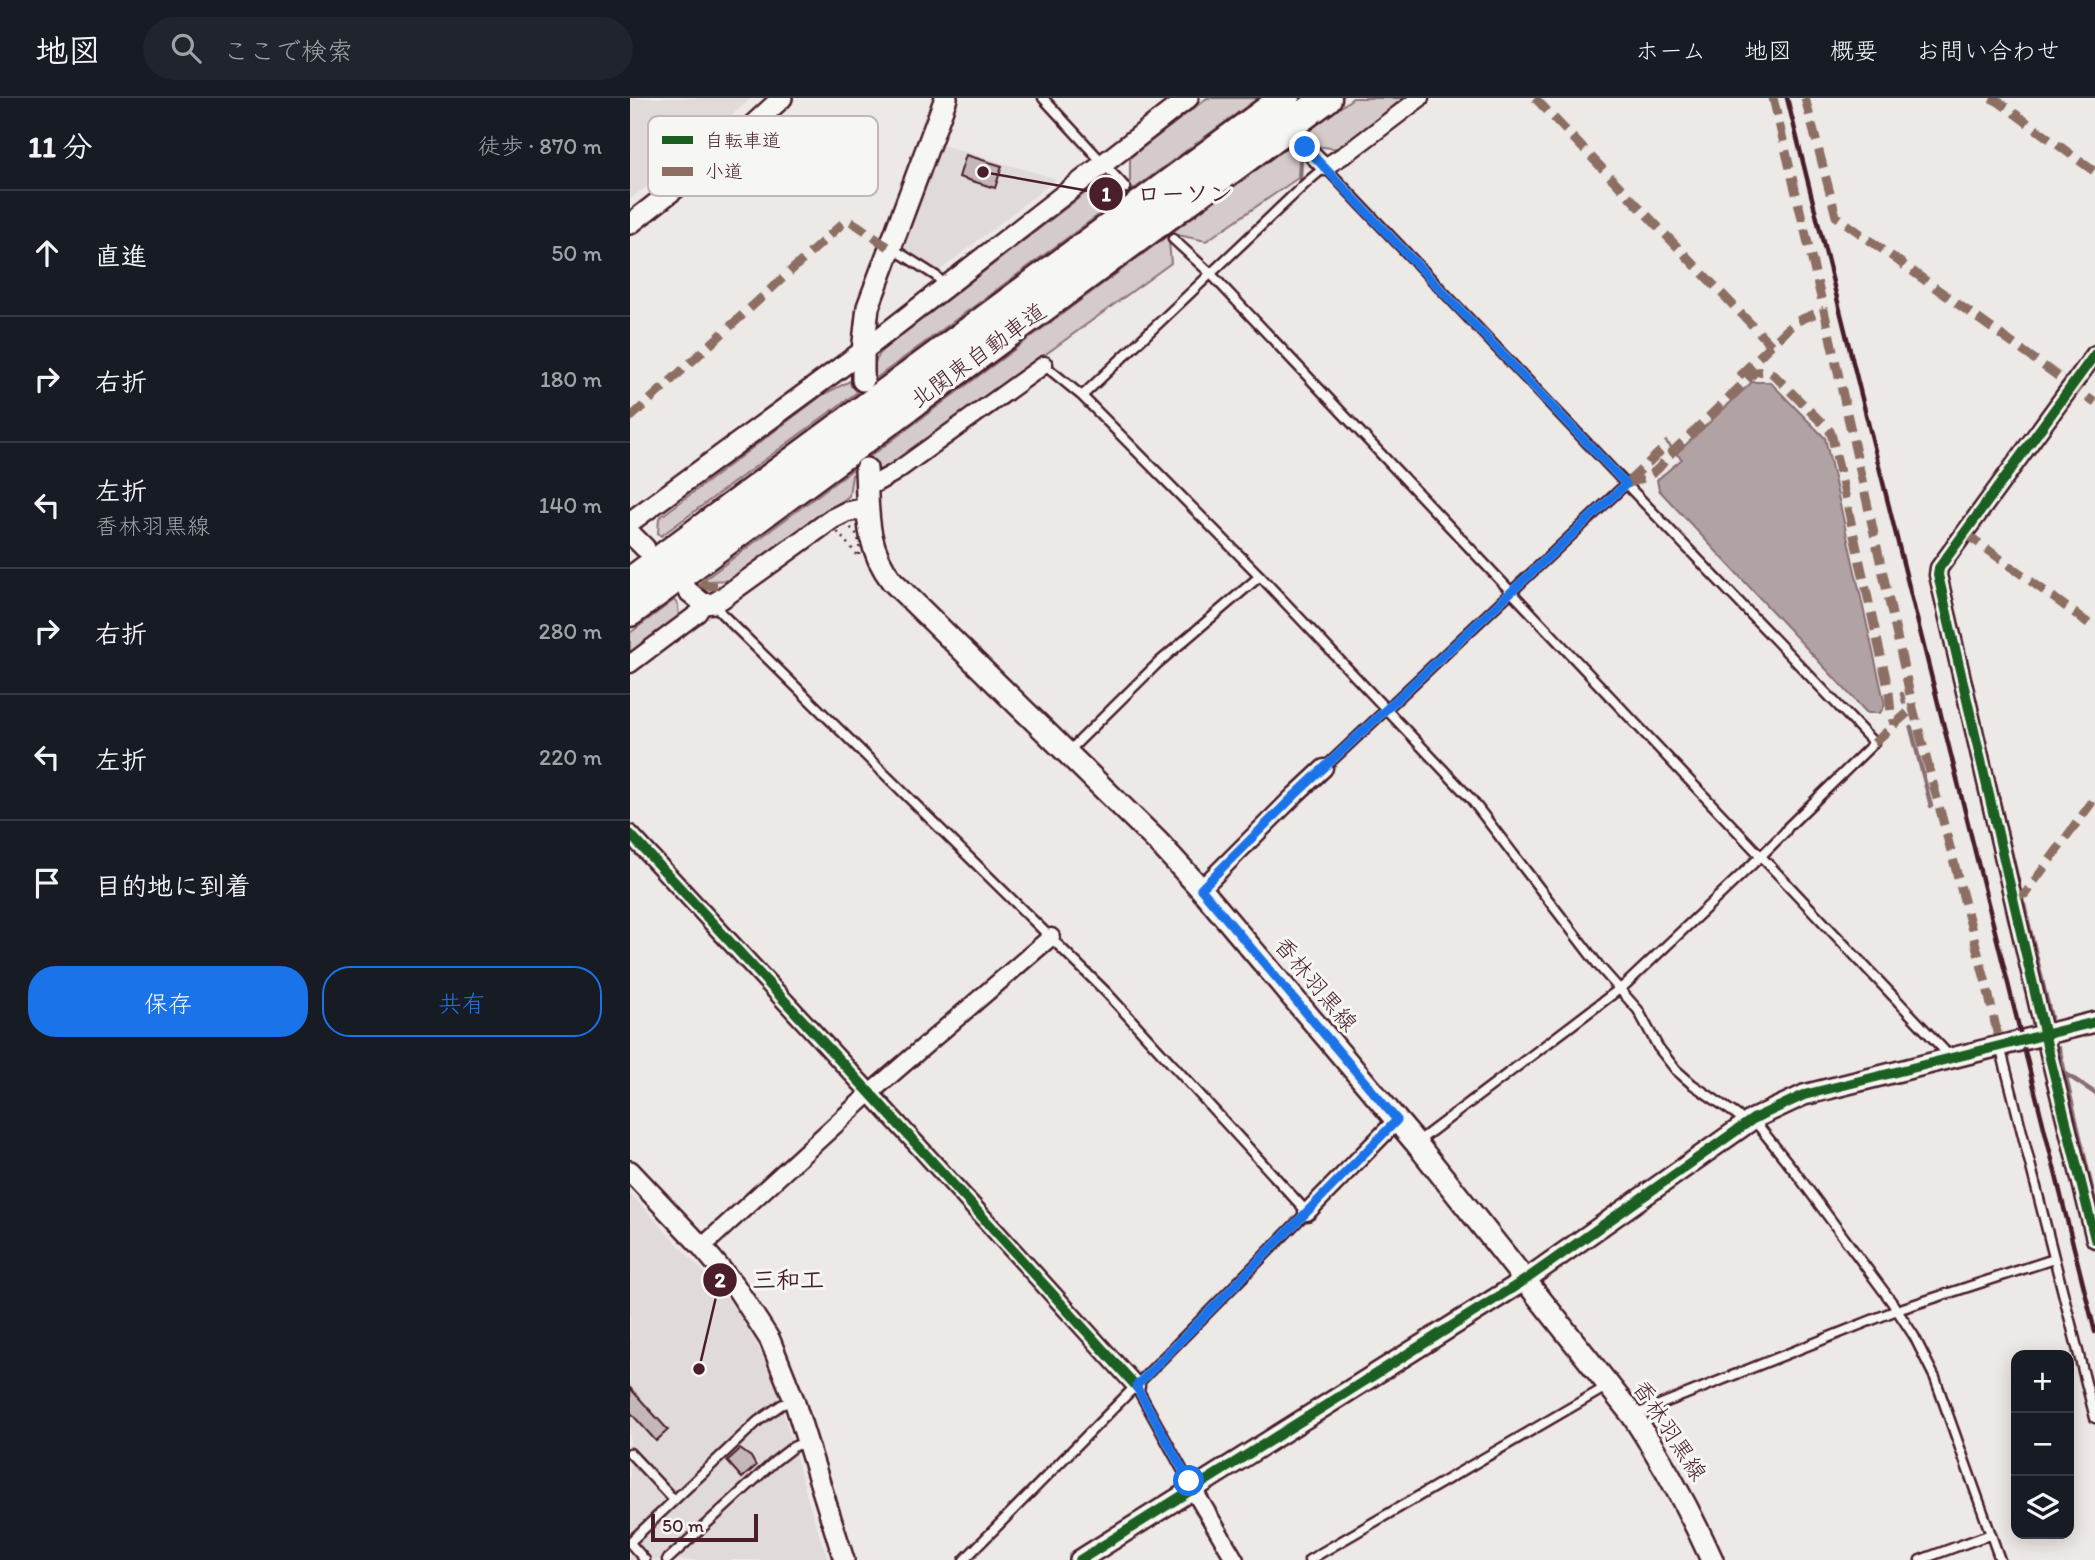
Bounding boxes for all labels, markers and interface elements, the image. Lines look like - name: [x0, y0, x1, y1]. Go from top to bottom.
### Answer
- search box: [143, 17, 633, 80]
- icon: search: [167, 29, 205, 67]
- text: 地図: [35, 31, 101, 70]
- text: ここで検索: [223, 35, 353, 67]
- text: ホーム: [1635, 36, 1706, 65]
- text: 地図: [1744, 36, 1792, 65]
- text: 概要: [1830, 36, 1878, 65]
- text: お問い合わせ: [1916, 36, 2060, 65]
- legend: [648, 116, 878, 196]
- text: 11 分: [28, 128, 93, 165]
- text: 自転車道: [705, 129, 781, 152]
- route end: [1289, 131, 1320, 162]
- text: 徒歩 · 870 m: [477, 132, 602, 160]
- text: 小道: [705, 160, 743, 183]
- callout: ローソン: [1088, 172, 1247, 217]
- text: ローソン: [1137, 179, 1233, 208]
- text: 1: [1101, 181, 1111, 206]
- icon: ahead: [28, 234, 66, 272]
- text: 50 m: [551, 239, 602, 267]
- text: 直進: [95, 240, 147, 272]
- street label: 北関東自動車道: [905, 296, 1051, 414]
- icon: right: [28, 360, 66, 398]
- text: 180 m: [540, 365, 602, 393]
- text: 右折: [95, 366, 147, 398]
- text: 左折: [95, 475, 147, 507]
- icon: left: [28, 486, 66, 524]
- text: 140 m: [539, 491, 602, 519]
- text: 香林羽黒線: [95, 512, 210, 540]
- icon: right: [28, 612, 66, 650]
- text: 280 m: [539, 617, 602, 645]
- text: 右折: [95, 618, 147, 650]
- icon: left: [28, 738, 66, 776]
- text: 220 m: [539, 743, 602, 771]
- text: 左折: [95, 744, 147, 776]
- icon: arrive: [28, 864, 66, 902]
- text: 目的地に到着: [95, 870, 251, 902]
- street label: 香林羽黒線: [1268, 931, 1364, 1037]
- button: 保存: [28, 966, 308, 1037]
- button: 共有: [322, 966, 602, 1037]
- callout: 三和工: [703, 1257, 838, 1302]
- text: 三和工: [752, 1265, 824, 1294]
- text: 2: [714, 1267, 726, 1292]
- map controls: [2011, 1350, 2074, 1539]
- button: +: [2011, 1350, 2074, 1413]
- street label: 香林羽黒線: [1627, 1374, 1713, 1486]
- button: −: [2011, 1413, 2074, 1476]
- route start: [1173, 1465, 1204, 1496]
- button: layers: [2011, 1476, 2074, 1539]
- scale bar: [651, 1511, 758, 1543]
- text: 50 m: [662, 1514, 704, 1537]

